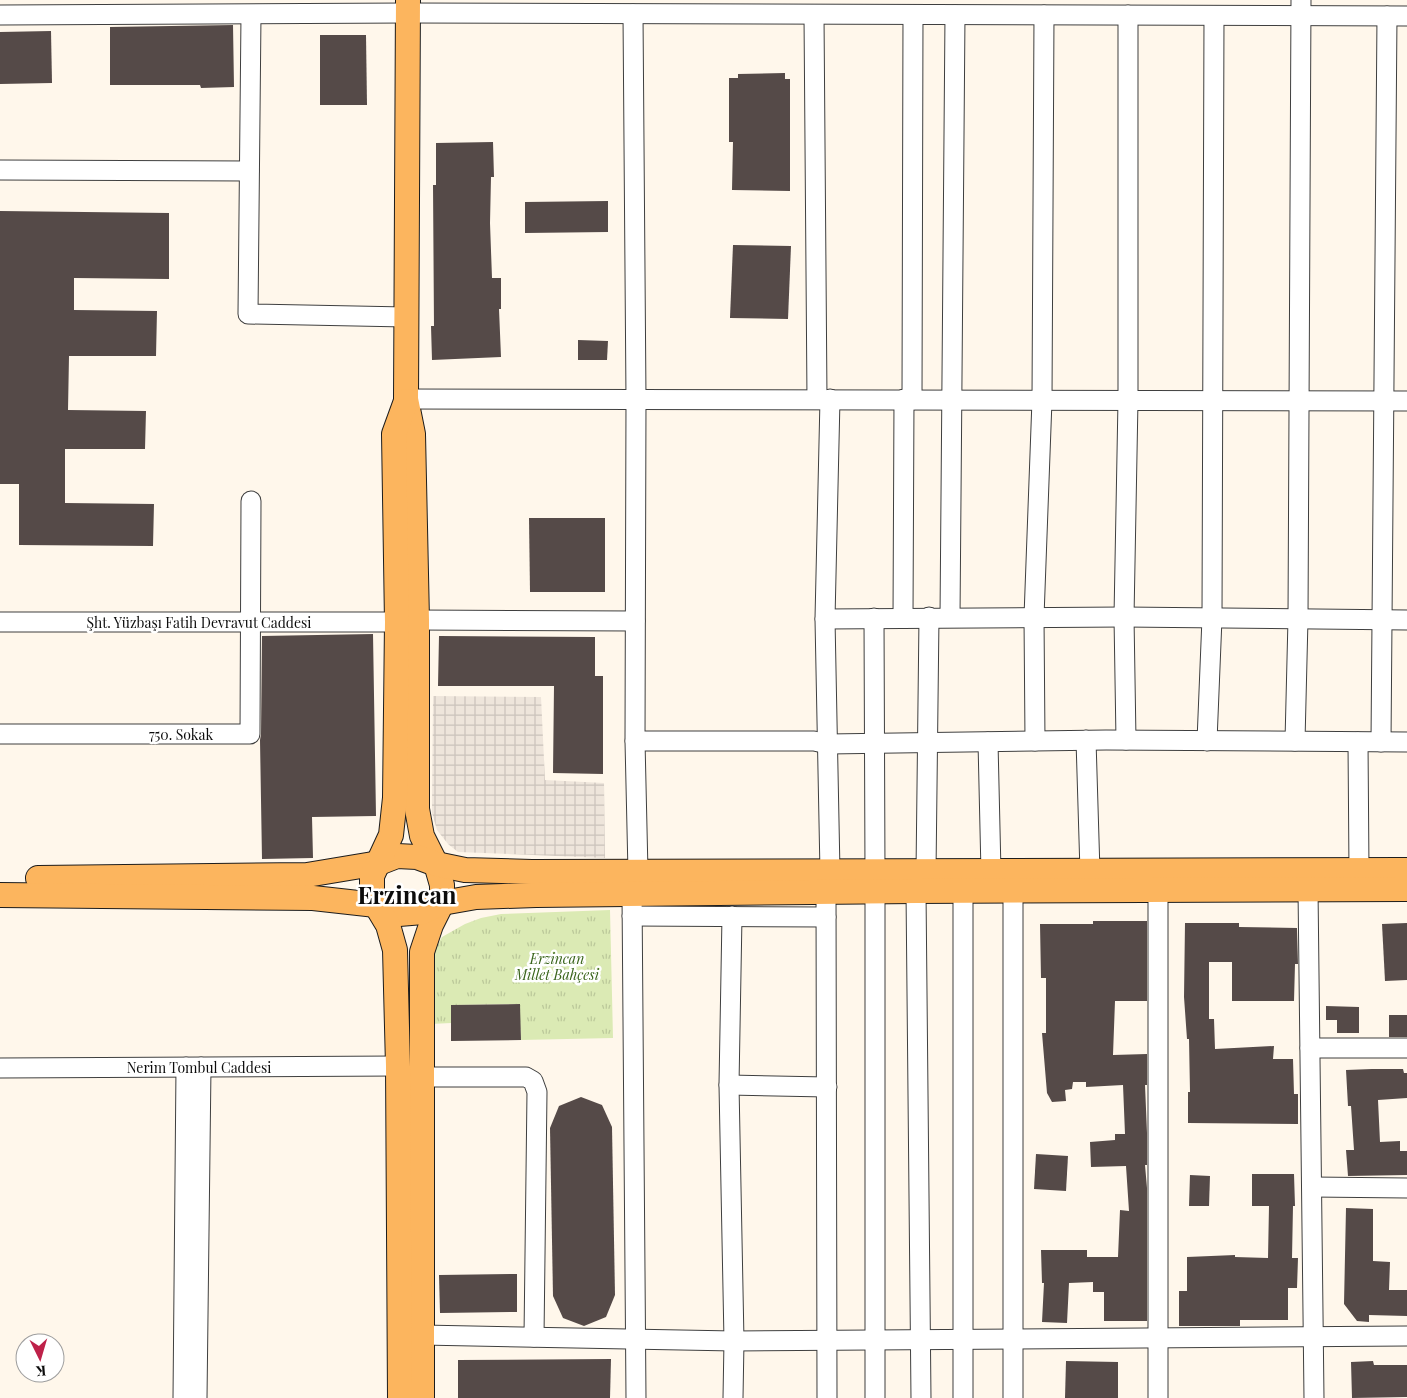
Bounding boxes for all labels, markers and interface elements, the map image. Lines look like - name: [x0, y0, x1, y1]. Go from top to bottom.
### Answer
- street label: Şht. Yüzbaşı Fatih Devravut Caddesi: [87, 613, 311, 632]
- street label: 750. Sokak: [149, 725, 213, 744]
- district label: Erzincan: [357, 878, 457, 910]
- park label: Erzincan Millet Bahçesi: [514, 949, 600, 984]
- street label: Nerim Tombul Caddesi: [127, 1058, 271, 1077]
- north arrow: [15, 1333, 65, 1383]
- text: K: [34, 1362, 47, 1381]

